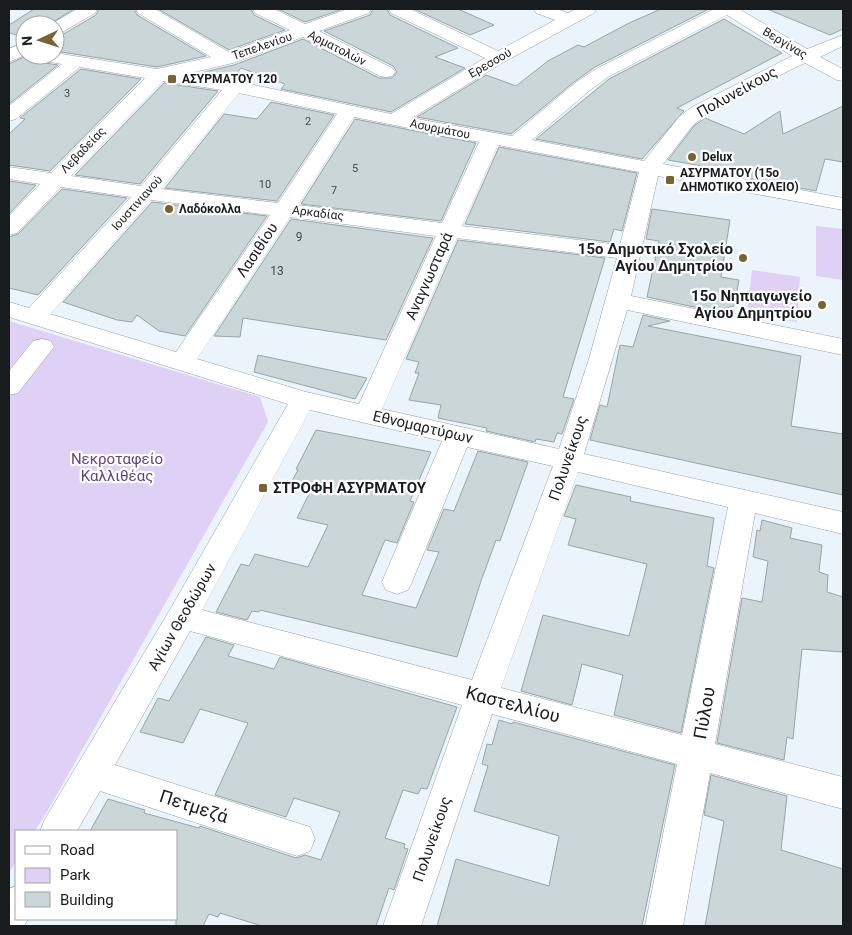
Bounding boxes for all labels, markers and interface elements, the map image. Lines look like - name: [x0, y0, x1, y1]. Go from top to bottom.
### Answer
- north arrow: [15, 15, 65, 65]
- street label: Βεργίνας: [760, 24, 810, 62]
- street label: Αρματολών: [306, 27, 369, 69]
- street label: Τεπελενίου: [230, 29, 294, 63]
- text: N: [19, 35, 35, 46]
- street label: Ερεσσού: [466, 45, 514, 81]
- street label: Πολυνείκους: [694, 63, 780, 121]
- place label: ΑΣΥΡΜΑΤΟΥ 120: [182, 72, 277, 86]
- marker: ΑΣΥΡΜΑΤΟΥ 120: [166, 73, 178, 85]
- house number: 3: [64, 87, 70, 100]
- house number: 2: [305, 115, 311, 128]
- street label: Ασυρμάτου: [409, 116, 471, 142]
- street label: Λεβαδείας: [58, 124, 108, 176]
- place label: Delux: [702, 150, 733, 164]
- marker: Delux: [686, 151, 698, 163]
- house number: 5: [352, 162, 358, 175]
- place label: ΑΣΥΡΜΑΤΟΥ (15ο ΔΗΜΟΤΙΚΟ ΣΧΟΛΕΙΟ): [680, 166, 799, 194]
- street label: Ιουστινιανού: [109, 173, 165, 233]
- marker: ΑΣΥΡΜΑΤΟΥ (15ο ΔΗΜΟΤΙΚΟ ΣΧΟΛΕΙΟ): [664, 174, 676, 186]
- house number: 10: [259, 178, 271, 191]
- house number: 7: [331, 184, 337, 197]
- place label: Λαδόκολλα: [179, 202, 241, 216]
- marker: Λαδόκολλα: [163, 203, 175, 215]
- street label: Αρκαδίας: [291, 203, 345, 223]
- street label: Λασιθίου: [232, 219, 282, 281]
- street label: Αναγνωσταρά: [402, 229, 457, 323]
- house number: 9: [296, 230, 302, 244]
- place label: 15ο Δημοτικό Σχολείο Αγίου Δημητρίου: [578, 240, 733, 275]
- marker: 15ο Δημοτικό Σχολείο Αγίου Δημητρίου: [737, 252, 749, 264]
- house number: 13: [270, 264, 284, 278]
- place label: 15ο Νηπιαγωγείο Αγίου Δημητρίου: [691, 287, 812, 322]
- marker: 15ο Νηπιαγωγείο Αγίου Δημητρίου: [816, 299, 828, 311]
- street label: Εθνομαρτύρων: [371, 407, 475, 447]
- street label: Πολυνείκους: [545, 413, 591, 503]
- park label: Νεκροταφείο Καλλιθέας: [71, 450, 163, 485]
- place label: ΣΤΡΟΦΗ ΑΣΥΡΜΑΤΟΥ: [273, 479, 427, 497]
- marker: ΣΤΡΟΦΗ ΑΣΥΡΜΑΤΟΥ: [257, 482, 269, 494]
- street label: Αγίων Θεοδώρων: [144, 560, 220, 674]
- street label: Καστελλίου: [464, 681, 562, 727]
- street label: Πύλου: [689, 685, 719, 741]
- street label: Πετμεζά: [157, 785, 232, 827]
- street label: Πολυνείκους: [409, 794, 455, 884]
- legend: [15, 830, 178, 920]
- text: Road: [60, 841, 94, 859]
- text: Park: [60, 866, 91, 884]
- text: Building: [60, 891, 114, 909]

